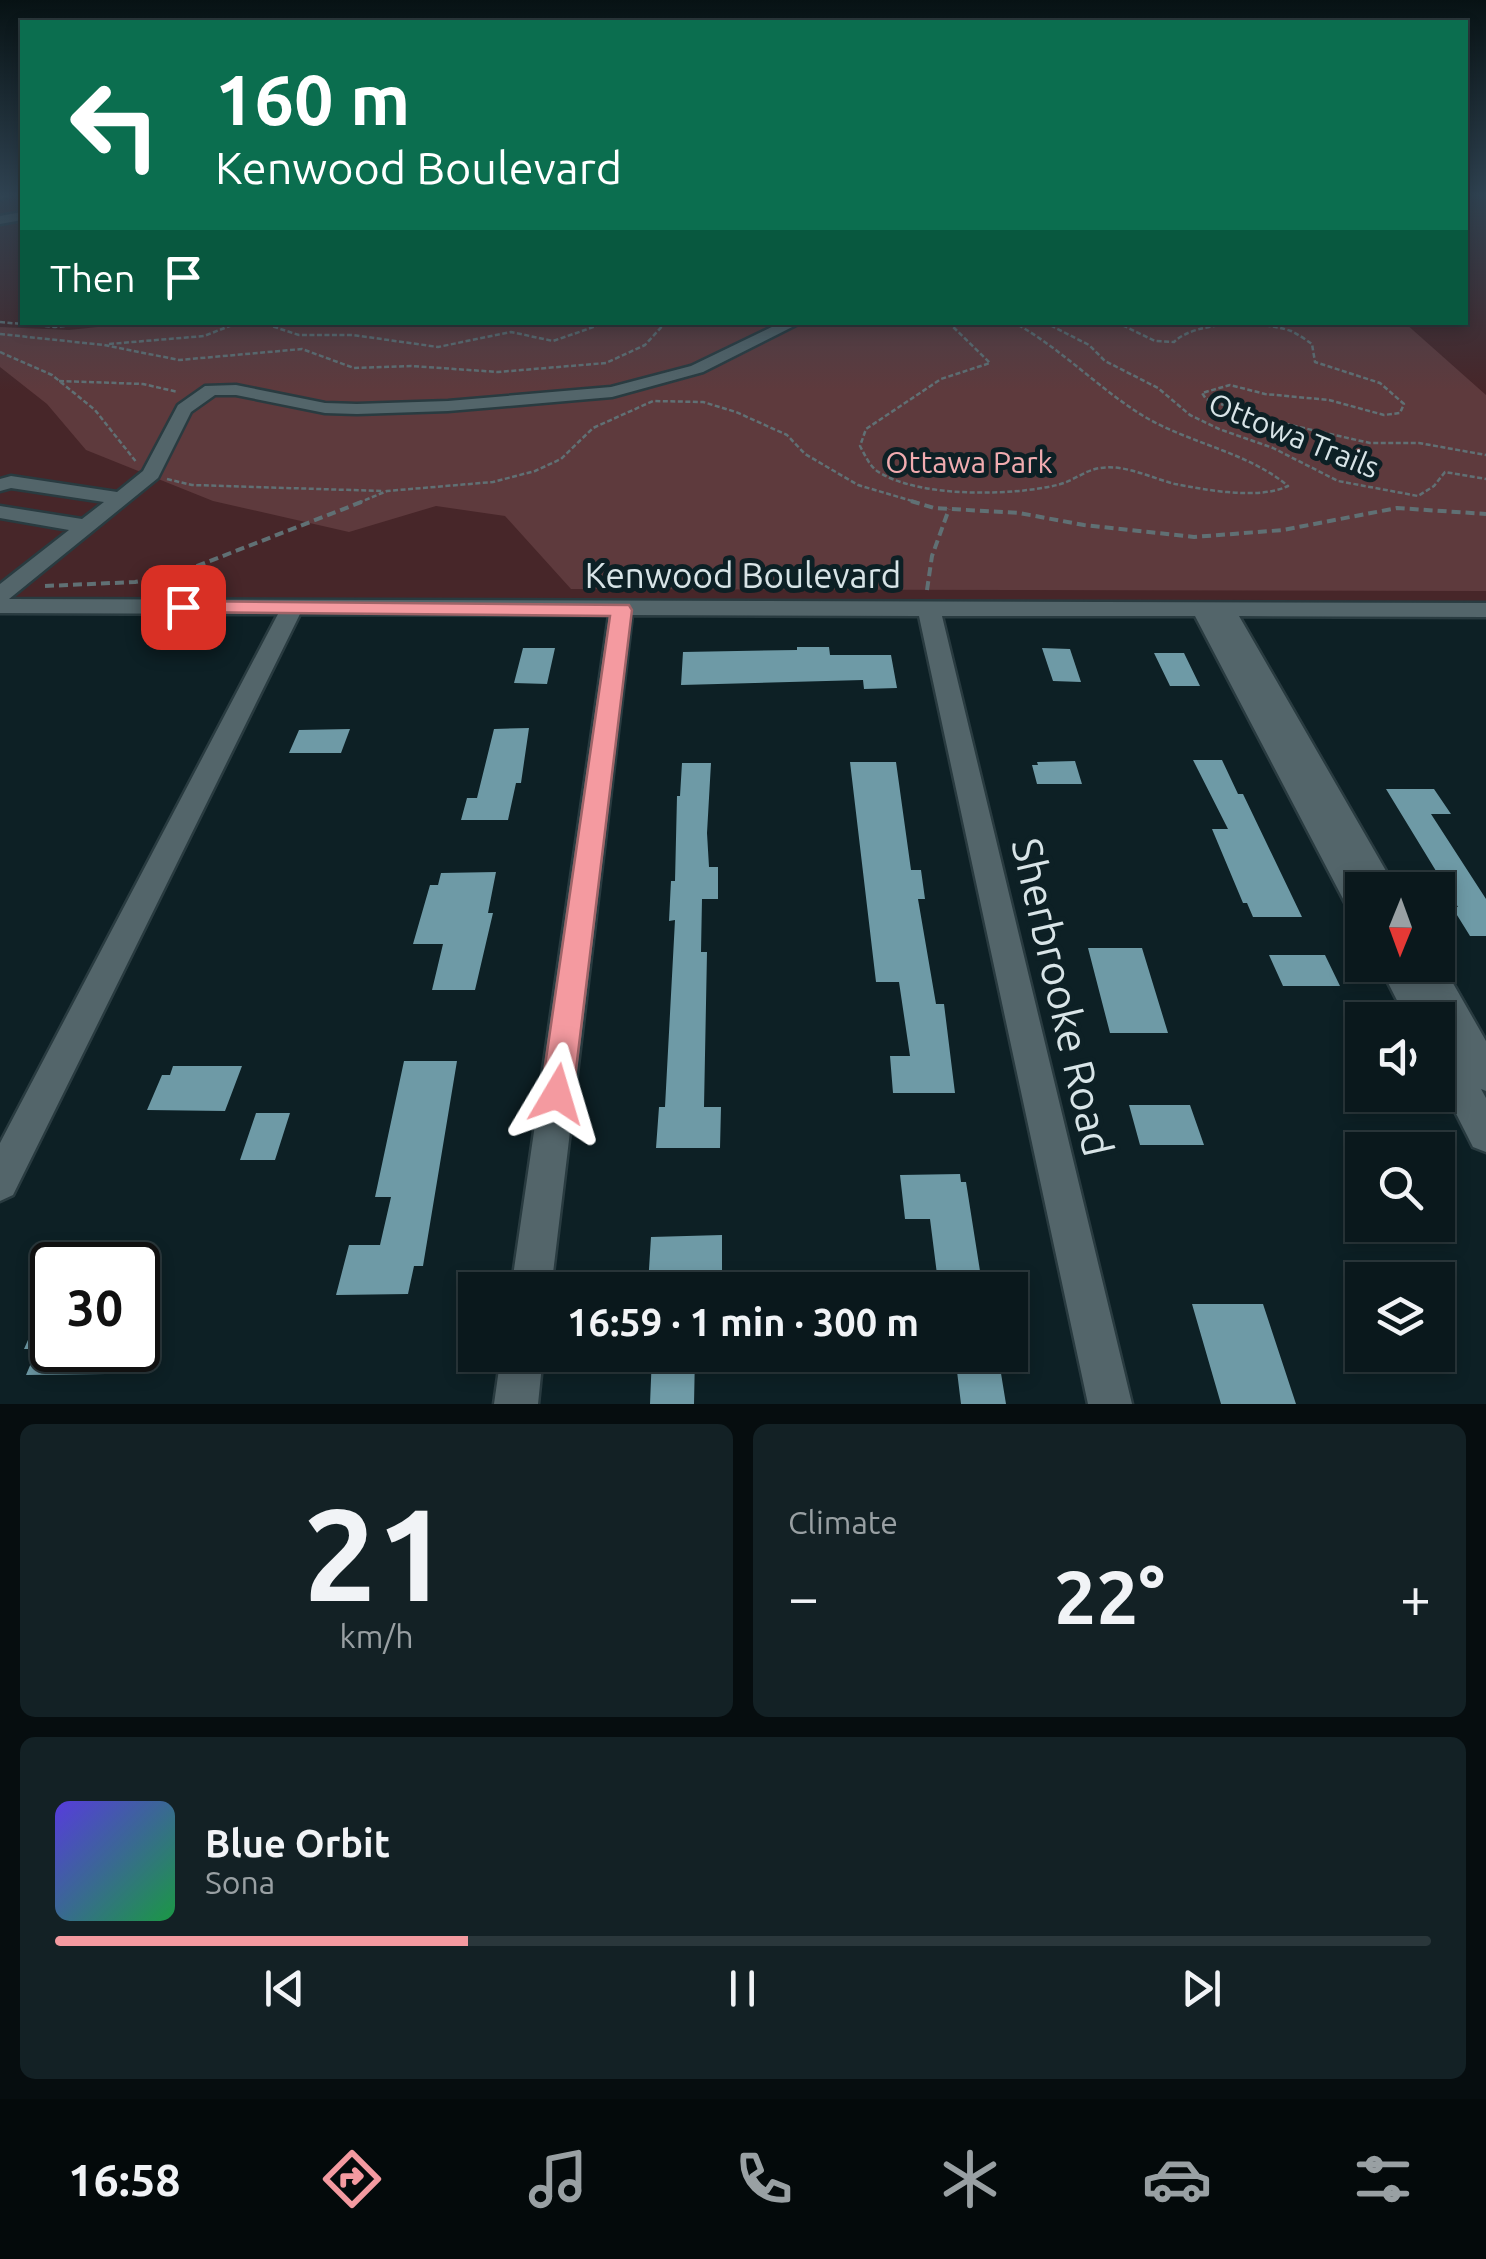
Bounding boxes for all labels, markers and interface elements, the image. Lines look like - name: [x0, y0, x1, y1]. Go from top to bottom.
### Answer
- icon: left: [50, 60, 180, 190]
- text: 160 m: [215, 60, 410, 138]
- text: Kenwood Boulevard: [215, 142, 622, 193]
- icon: arrive: [156, 250, 211, 305]
- text: Then: [50, 257, 136, 299]
- street label: Ottowa Trails: [1204, 385, 1384, 485]
- park label: Ottawa Park: [885, 445, 1053, 479]
- street label: Kenwood Boulevard: [585, 555, 901, 595]
- pin: [141, 565, 226, 650]
- icon: arrive: [156, 580, 211, 635]
- street label: Sherbrooke Road: [1004, 833, 1122, 1161]
- north arrow: [1345, 872, 1455, 982]
- map controls: [1345, 872, 1455, 1372]
- button: sound: [1345, 1002, 1455, 1112]
- position arrow: [505, 1042, 609, 1146]
- button: search: [1345, 1132, 1455, 1242]
- speed limit sign: 30: [30, 1242, 160, 1372]
- button: layers: [1345, 1262, 1455, 1372]
- text: 16:59 · 1 min · 300 m: [567, 1301, 919, 1343]
- text: 21: [303, 1480, 450, 1626]
- text: Climate: [788, 1504, 898, 1540]
- text: 22°: [1054, 1554, 1165, 1638]
- text: −: [788, 1566, 819, 1627]
- text: +: [1400, 1566, 1431, 1627]
- text: km/h: [340, 1618, 413, 1654]
- text: Blue Orbit: [205, 1822, 390, 1864]
- text: Sona: [205, 1864, 275, 1900]
- icon: previous: [257, 1961, 312, 2016]
- icon: pause: [715, 1961, 770, 2016]
- icon: next: [1174, 1961, 1229, 2016]
- icon: directions: [317, 2144, 387, 2214]
- icon: music: [523, 2144, 593, 2214]
- icon: phone: [729, 2144, 799, 2214]
- icon: climate: [935, 2144, 1005, 2214]
- icon: car: [1142, 2144, 1212, 2214]
- icon: filters: [1348, 2144, 1418, 2214]
- text: 16:58: [68, 2154, 181, 2205]

